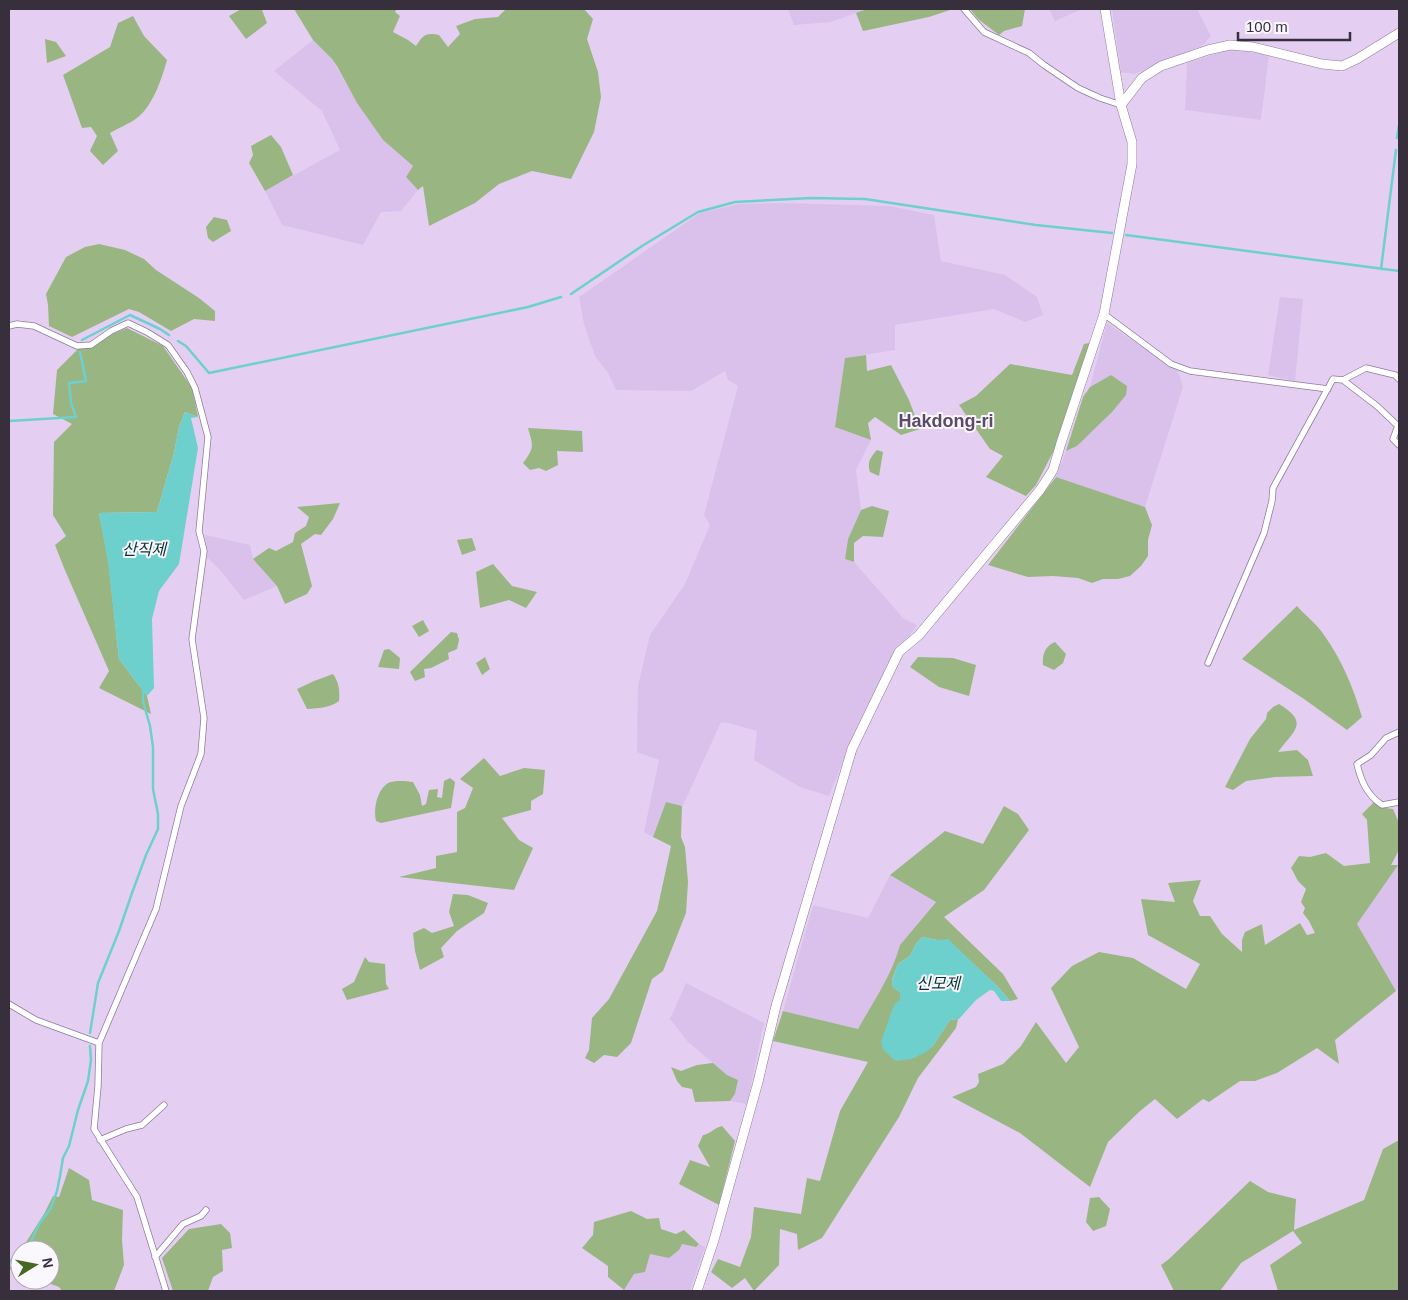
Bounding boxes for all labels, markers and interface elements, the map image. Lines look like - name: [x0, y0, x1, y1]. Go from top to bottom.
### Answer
- scale bar: [1238, 10, 1350, 42]
- text: 100 m: [1246, 18, 1288, 35]
- district label: Hakdong-ri: [898, 411, 994, 431]
- water label: 산직제: [122, 541, 168, 558]
- water label: 신모제: [916, 975, 962, 992]
- north arrow: [10, 1240, 60, 1290]
- text: N: [39, 1256, 57, 1269]

